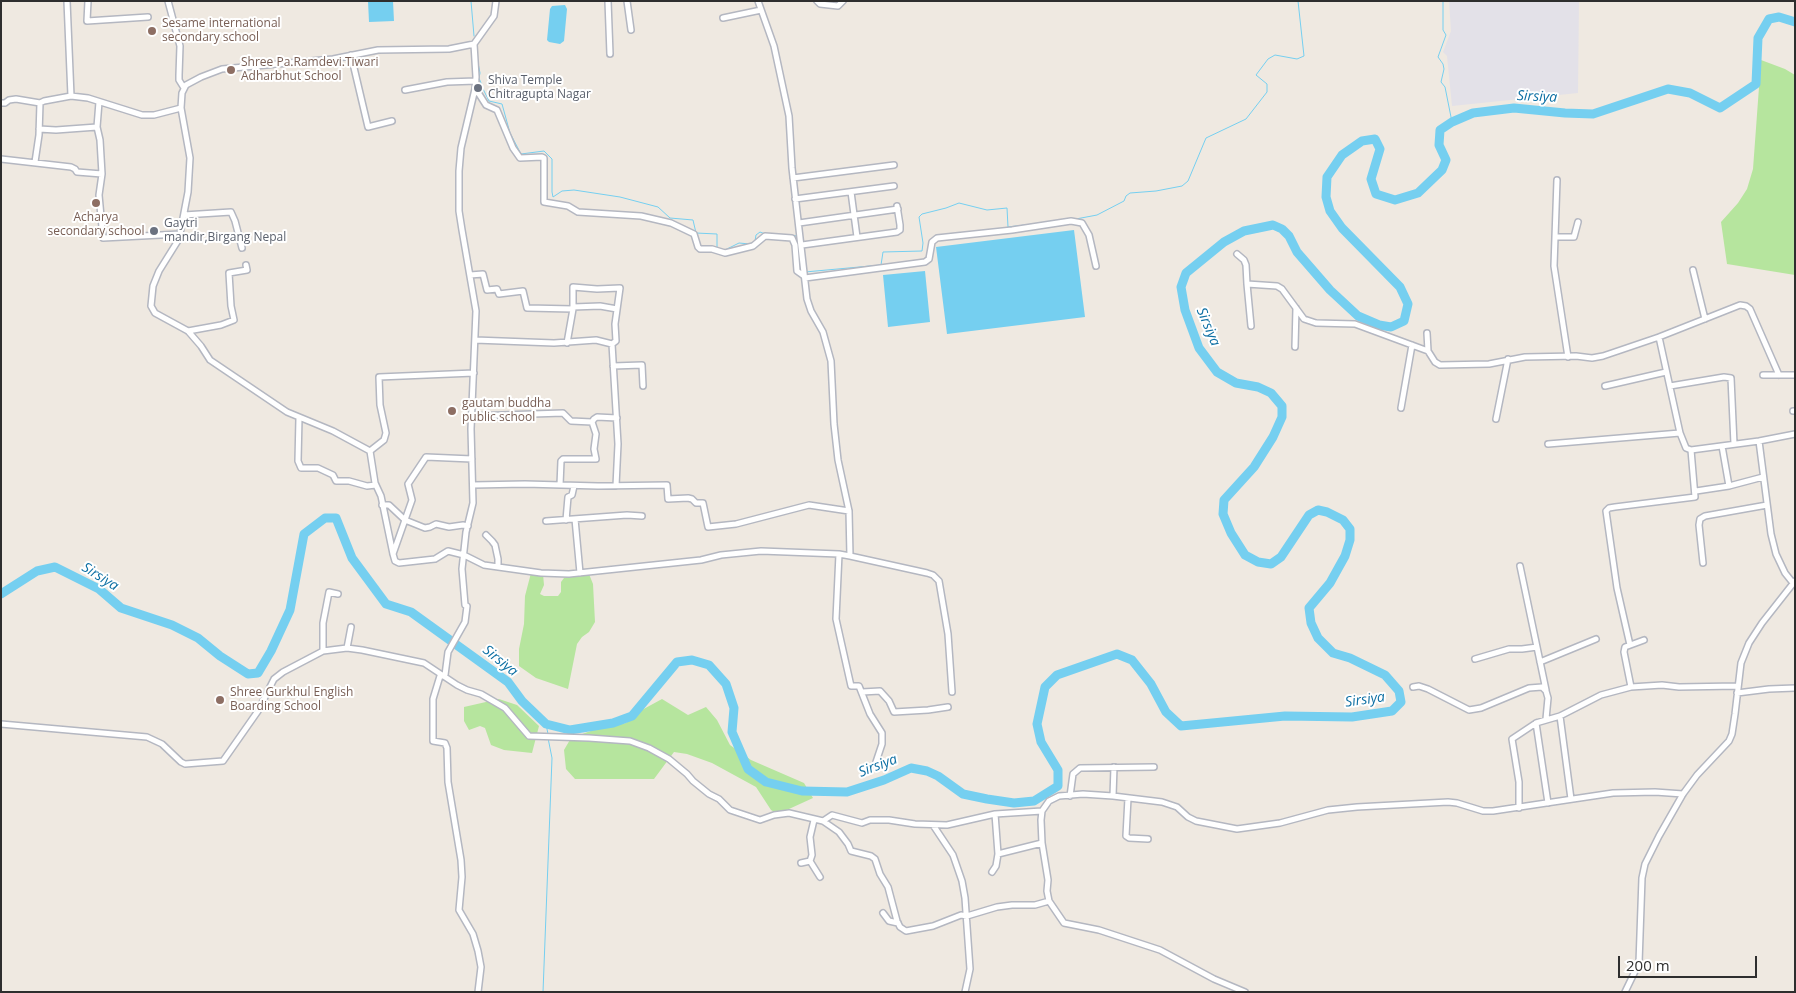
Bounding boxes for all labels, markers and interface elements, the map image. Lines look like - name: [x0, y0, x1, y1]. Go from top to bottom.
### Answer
- place label: Sesame international secondary school: [162, 17, 281, 45]
- marker: Sesame international secondary school: [146, 25, 158, 37]
- place label: Shree Pa.Ramdevi.Tiwari Adharbhut School: [241, 56, 378, 84]
- marker: Shree Pa.Ramdevi.Tiwari Adharbhut School: [225, 64, 237, 76]
- place label: Shiva Temple Chitragupta Nagar: [488, 74, 591, 102]
- marker: Shiva Temple Chitragupta Nagar: [472, 82, 484, 94]
- water label: Sirsiya: [1517, 88, 1557, 106]
- marker: Acharya secondary school: [90, 197, 102, 209]
- place label: Acharya secondary school: [47, 211, 145, 239]
- place label: Gaytri mandir,Birgang Nepal: [164, 217, 286, 245]
- marker: Gaytri mandir,Birgang Nepal: [148, 225, 160, 237]
- water label: Sirsiya: [1192, 305, 1224, 349]
- place label: gautam buddha public school: [462, 397, 551, 425]
- marker: gautam buddha public school: [446, 405, 458, 417]
- water label: Sirsiya: [79, 559, 121, 595]
- water label: Sirsiya: [479, 642, 521, 680]
- place label: Shree Gurkhul English Boarding School: [230, 686, 353, 714]
- water label: Sirsiya: [1344, 689, 1386, 711]
- marker: Shree Gurkhul English Boarding School: [214, 694, 226, 706]
- water label: Sirsiya: [856, 751, 900, 781]
- scale bar: [1621, 946, 1760, 978]
- text: 200 m: [1626, 955, 1670, 975]

